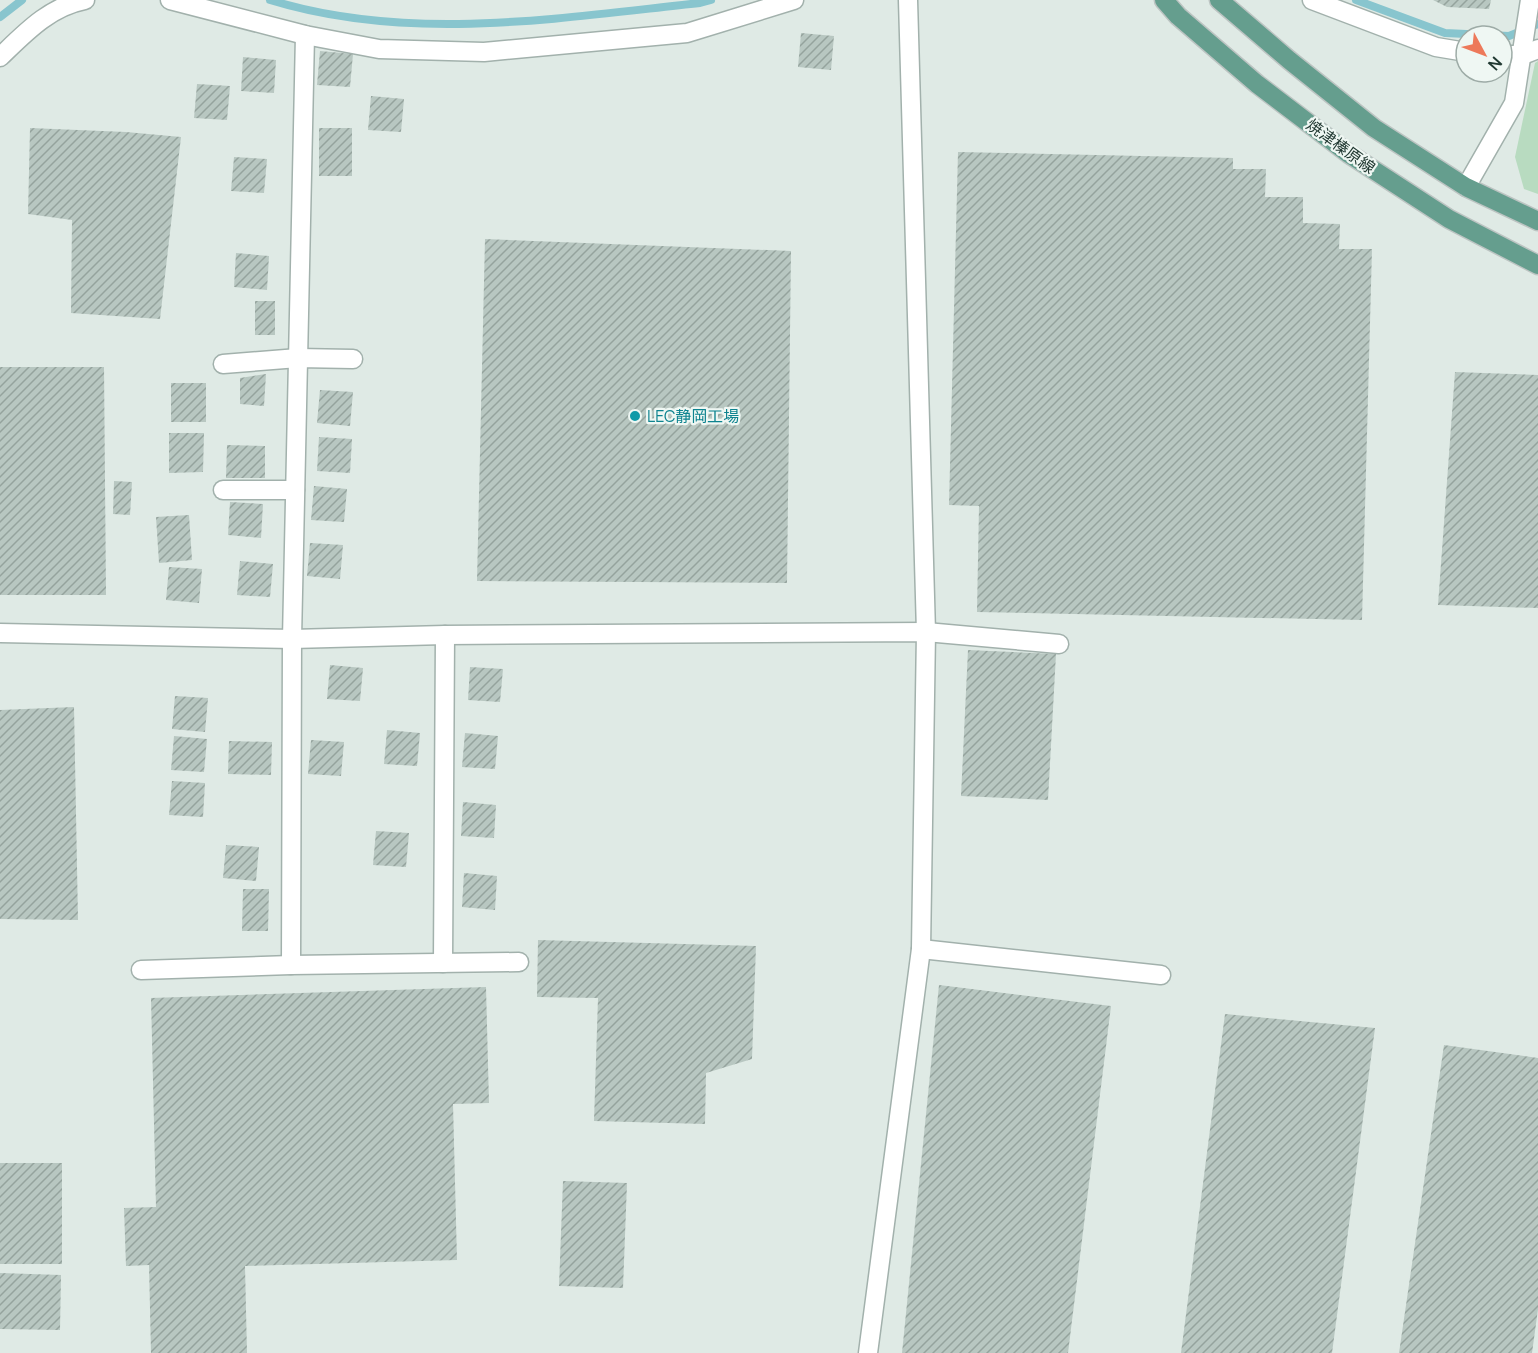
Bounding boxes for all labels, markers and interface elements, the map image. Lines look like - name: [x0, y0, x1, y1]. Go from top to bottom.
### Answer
- north arrow: [1454, 24, 1514, 84]
- text: N: [1483, 52, 1507, 75]
- street label: 焼津榛原線: [1302, 114, 1380, 178]
- place label: LEC静岡工場: [647, 405, 739, 427]
- marker: LEC静岡工場: [628, 409, 642, 423]

